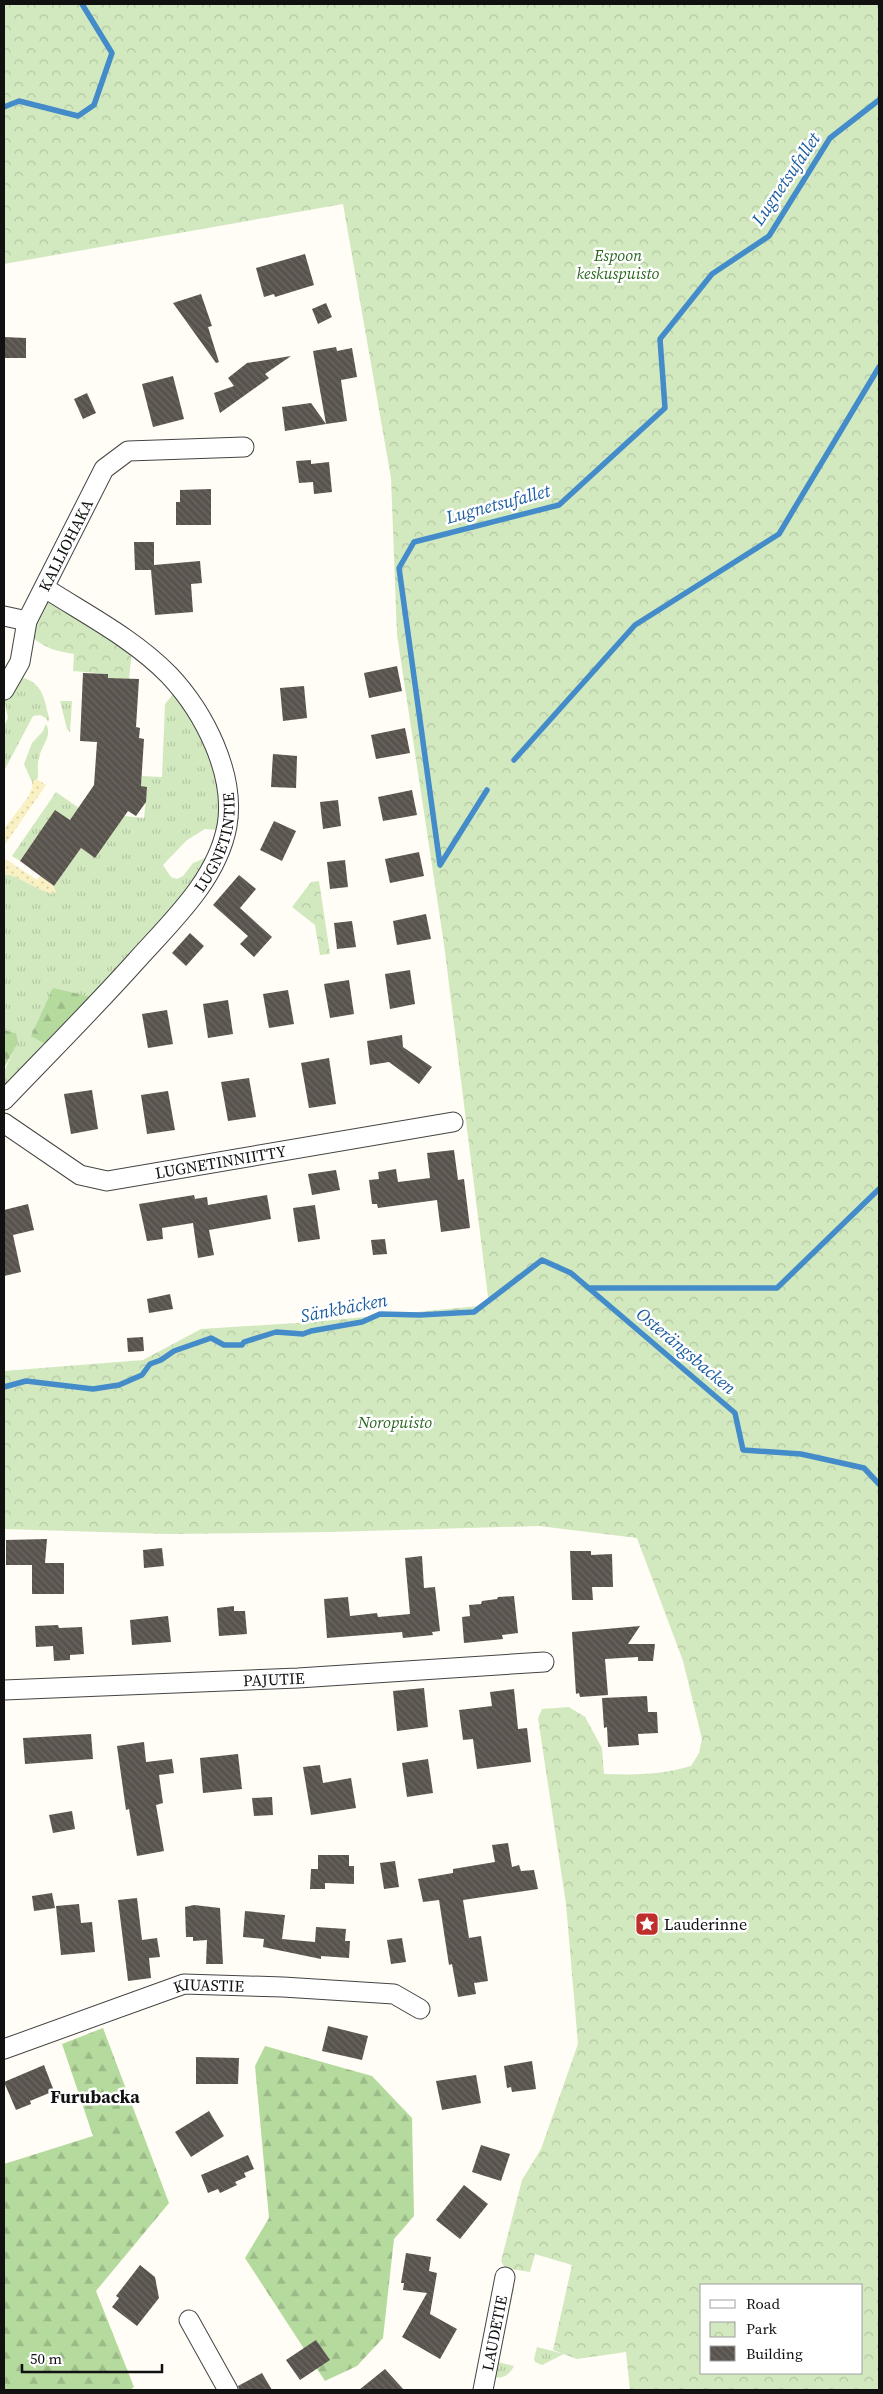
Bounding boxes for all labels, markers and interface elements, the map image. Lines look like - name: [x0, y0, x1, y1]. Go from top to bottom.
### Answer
- water label: Lugnetsufallet: [745, 127, 826, 231]
- park label: Espoon keskuspuisto: [577, 244, 660, 284]
- water label: Lugnetsufallet: [442, 477, 554, 530]
- street label: KALLIOHAKA: [33, 495, 98, 595]
- street label: LUGNETINTIE: [189, 791, 240, 896]
- street label: LUGNETINNIITTY: [153, 1140, 288, 1184]
- water label: Sänkbäcken: [298, 1287, 389, 1328]
- water label: Osterängsbacken: [631, 1301, 742, 1400]
- park label: Noropuisto: [357, 1411, 432, 1433]
- street label: PAJUTIE: [243, 1667, 306, 1691]
- place icon: Lauderinne: [634, 1911, 660, 1937]
- place label: Lauderinne: [664, 1913, 747, 1935]
- street label: KIUASTIE: [170, 1973, 245, 1998]
- district label: Furubacka: [50, 2084, 140, 2109]
- legend: [700, 2284, 863, 2374]
- street label: LAUDETIE: [476, 2293, 512, 2373]
- text: Road: [746, 2293, 780, 2314]
- text: Park: [746, 2318, 778, 2339]
- scale bar: [22, 2342, 162, 2374]
- text: Building: [746, 2343, 803, 2364]
- text: 50 m: [30, 2348, 62, 2369]

